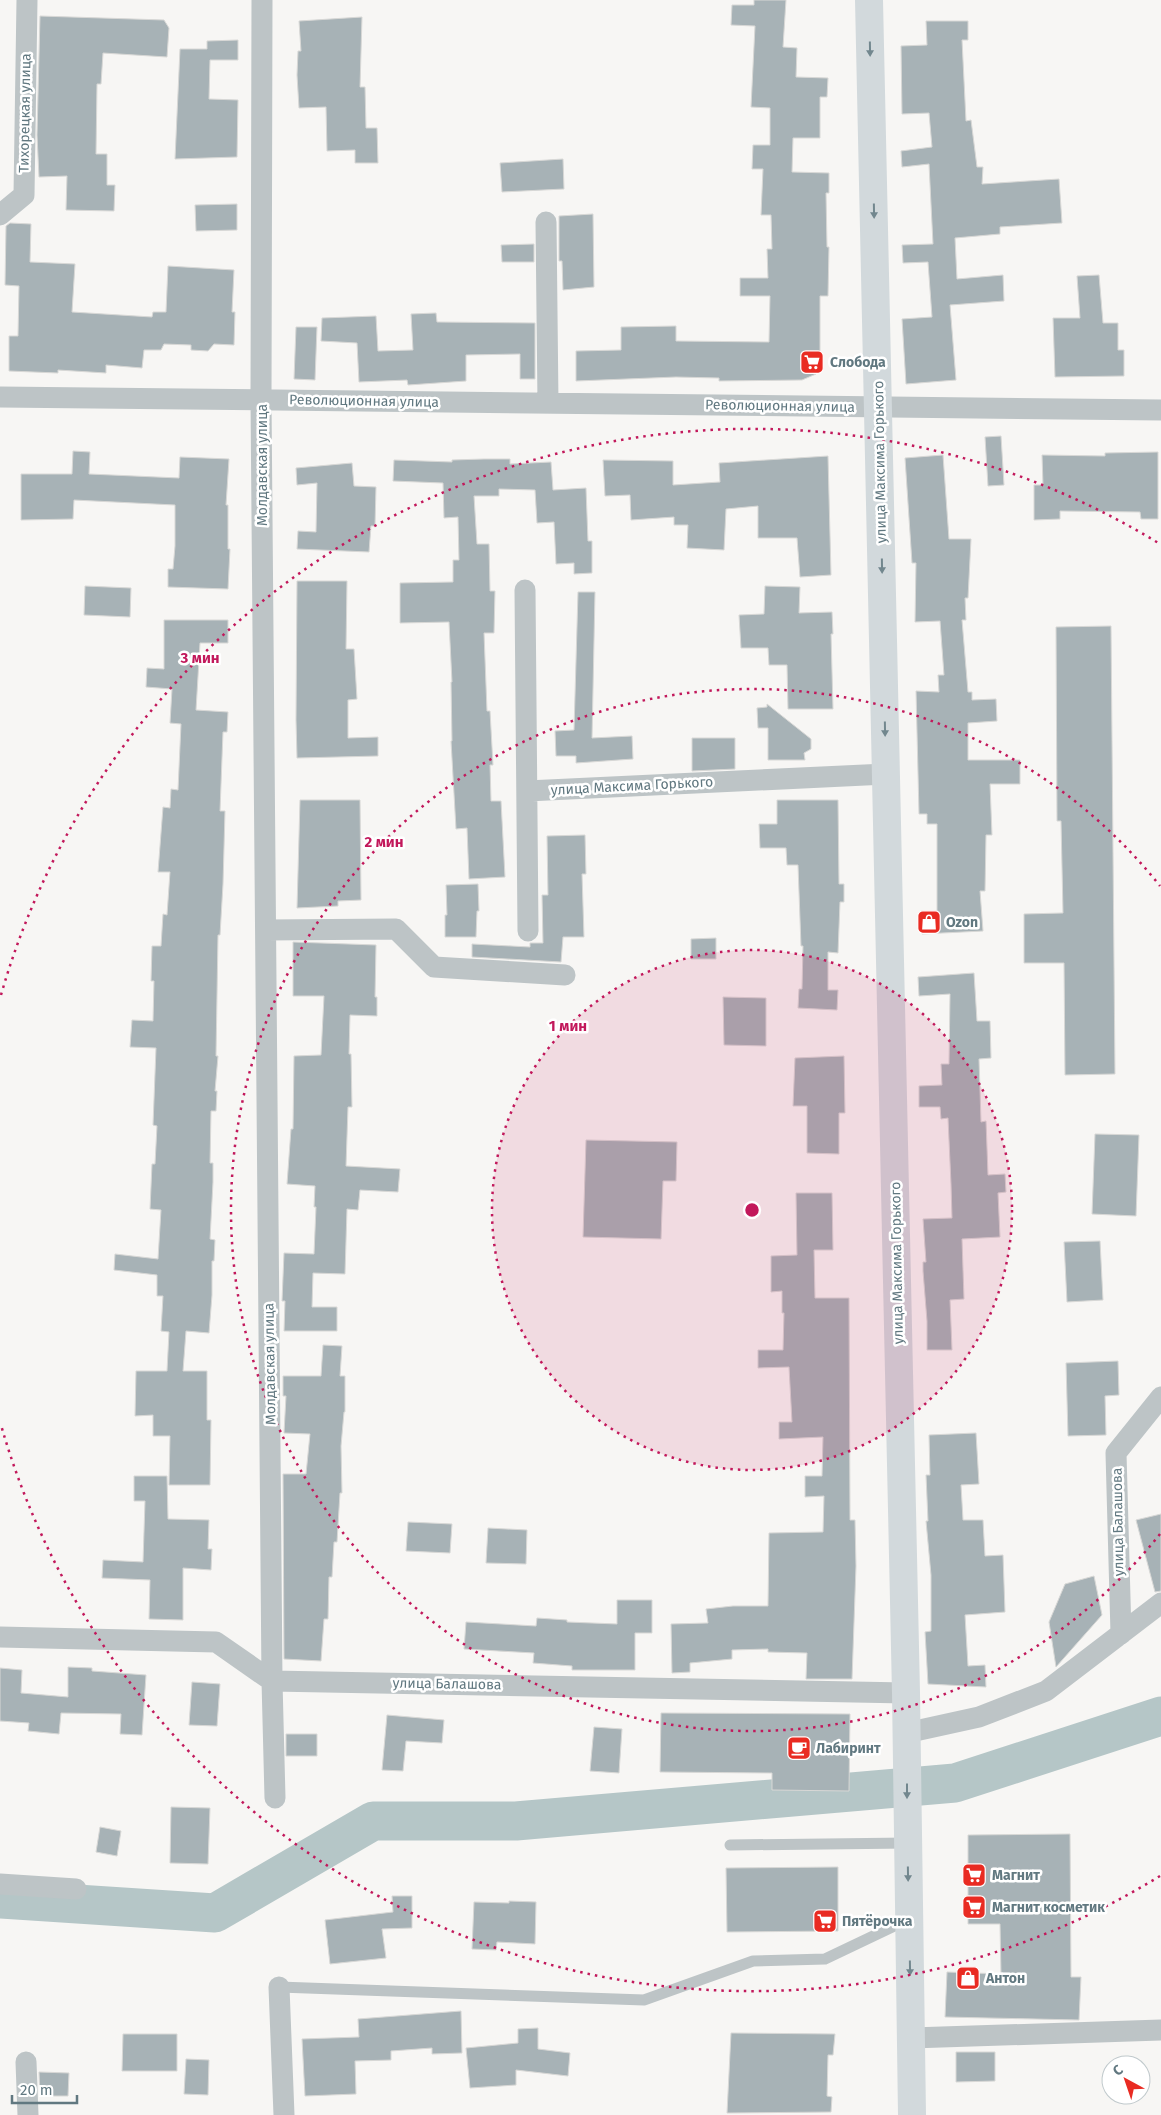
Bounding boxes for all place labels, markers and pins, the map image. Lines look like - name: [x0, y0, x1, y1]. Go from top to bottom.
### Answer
- supermarket icon: Слобода: [799, 349, 825, 375]
- place label: Слобода: [830, 354, 886, 371]
- shop icon: Ozon: [916, 909, 942, 935]
- place label: Ozon: [946, 914, 978, 931]
- centre of rings: [743, 1201, 761, 1219]
- cafe icon: Лабиринт: [786, 1735, 812, 1761]
- place label: Лабиринт: [816, 1740, 881, 1757]
- supermarket icon: Магнит: [961, 1862, 987, 1888]
- place label: Магнит: [992, 1867, 1040, 1884]
- supermarket icon: Магнит косметик: [961, 1894, 987, 1920]
- place label: Магнит косметик: [992, 1899, 1105, 1916]
- supermarket icon: Пятёрочка: [812, 1908, 838, 1934]
- place label: Пятёрочка: [842, 1913, 913, 1930]
- shop icon: Антон: [955, 1965, 981, 1991]
- place label: Антон: [985, 1970, 1025, 1987]

